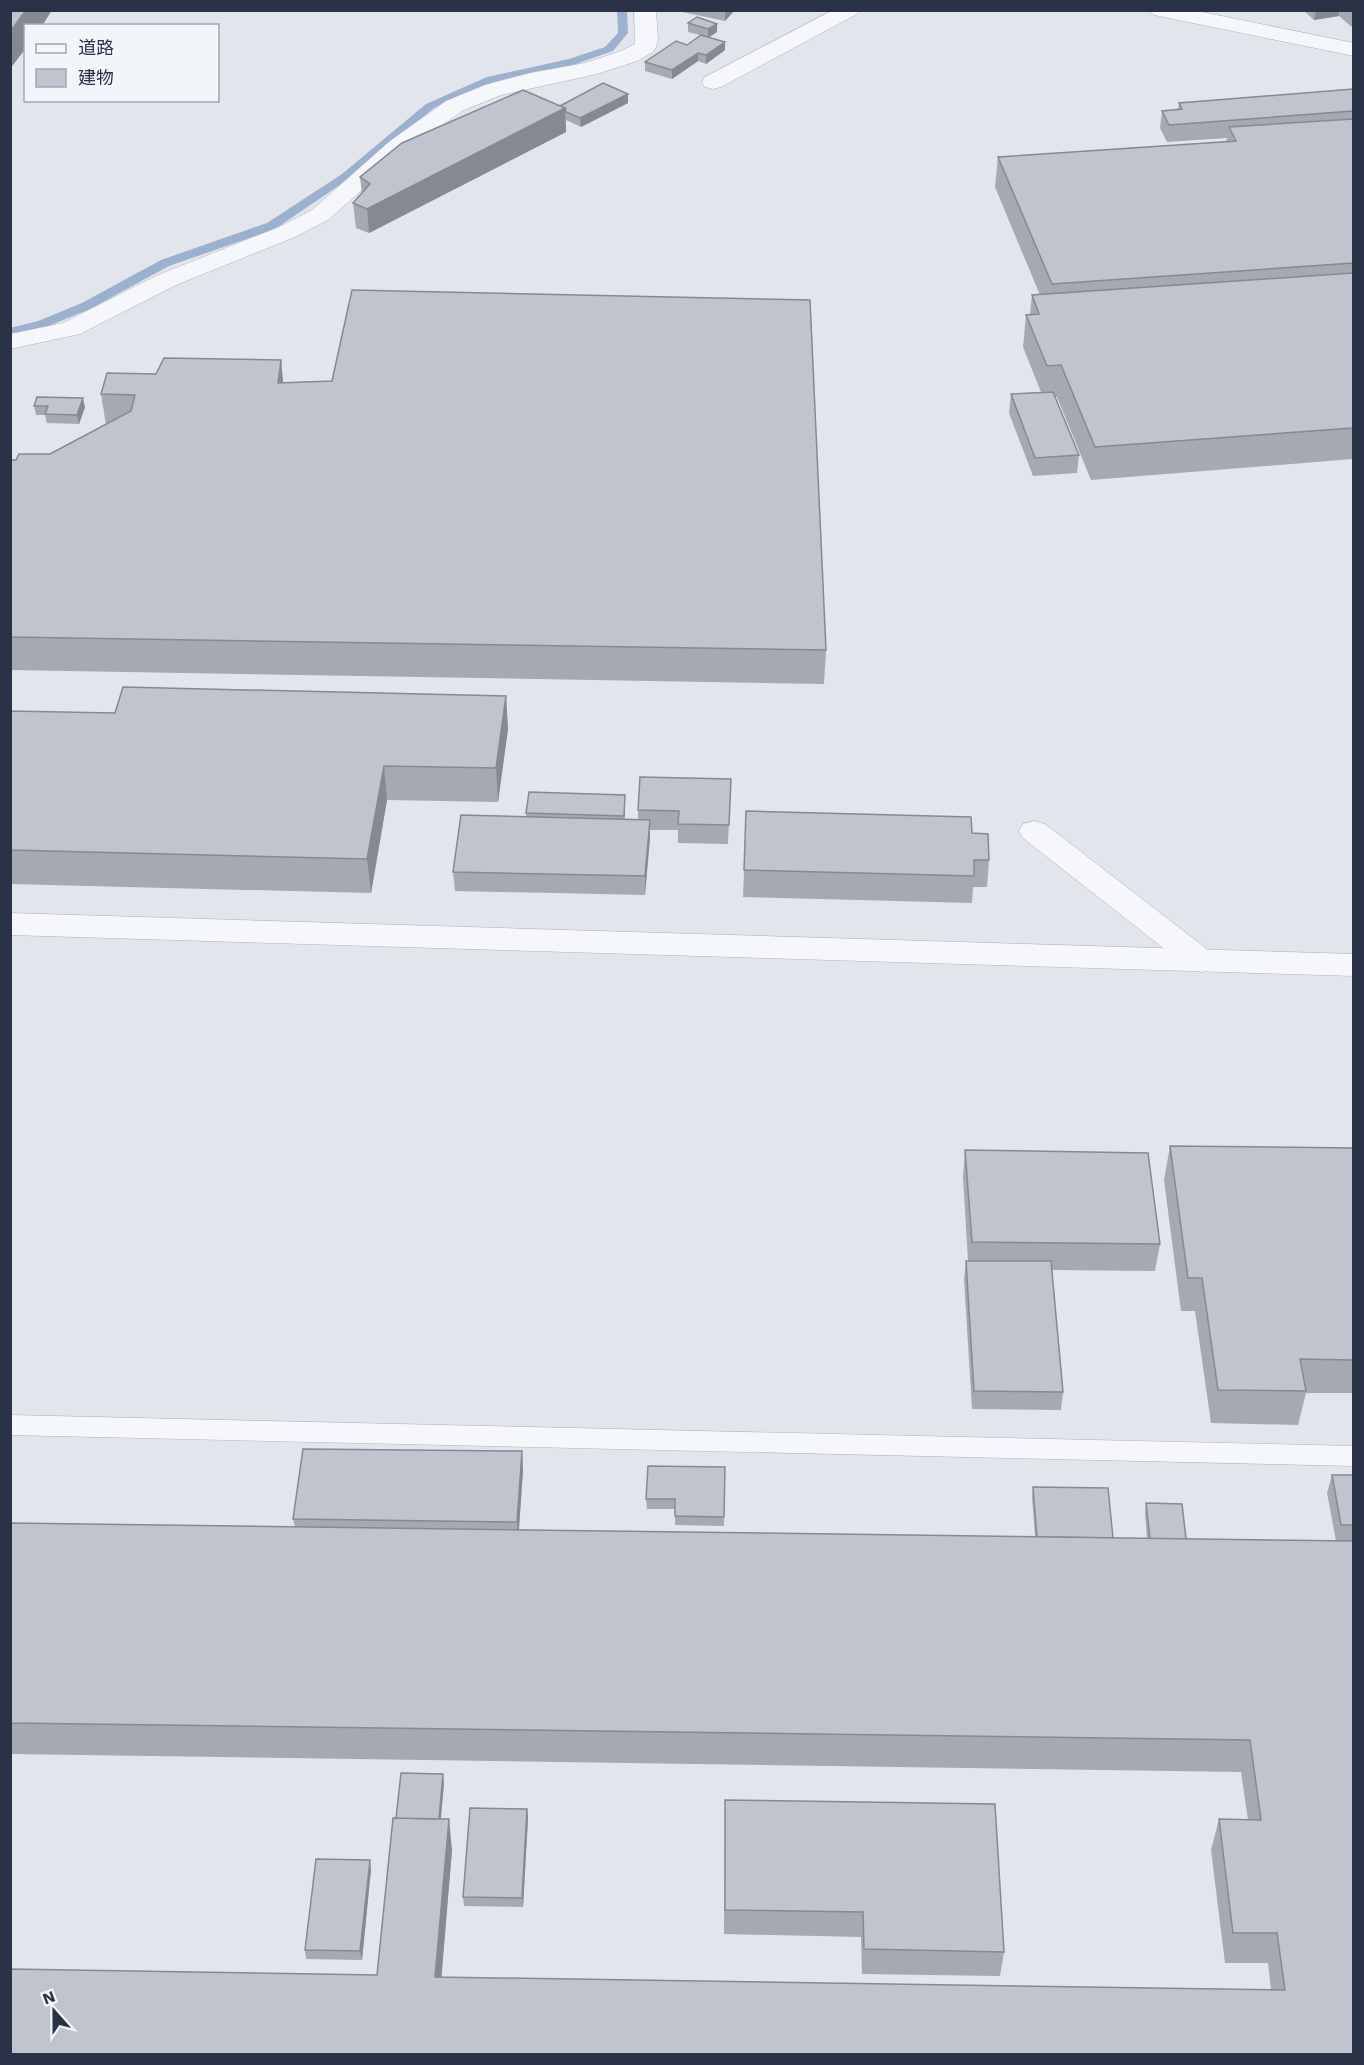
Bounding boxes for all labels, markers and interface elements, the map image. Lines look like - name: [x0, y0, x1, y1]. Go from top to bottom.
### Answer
- legend: [24, 24, 219, 102]
- text: 道路: [78, 37, 114, 58]
- text: 建物: [78, 67, 114, 88]
- north arrow: [24, 1981, 84, 2041]
- text: N: [40, 1986, 58, 2008]

